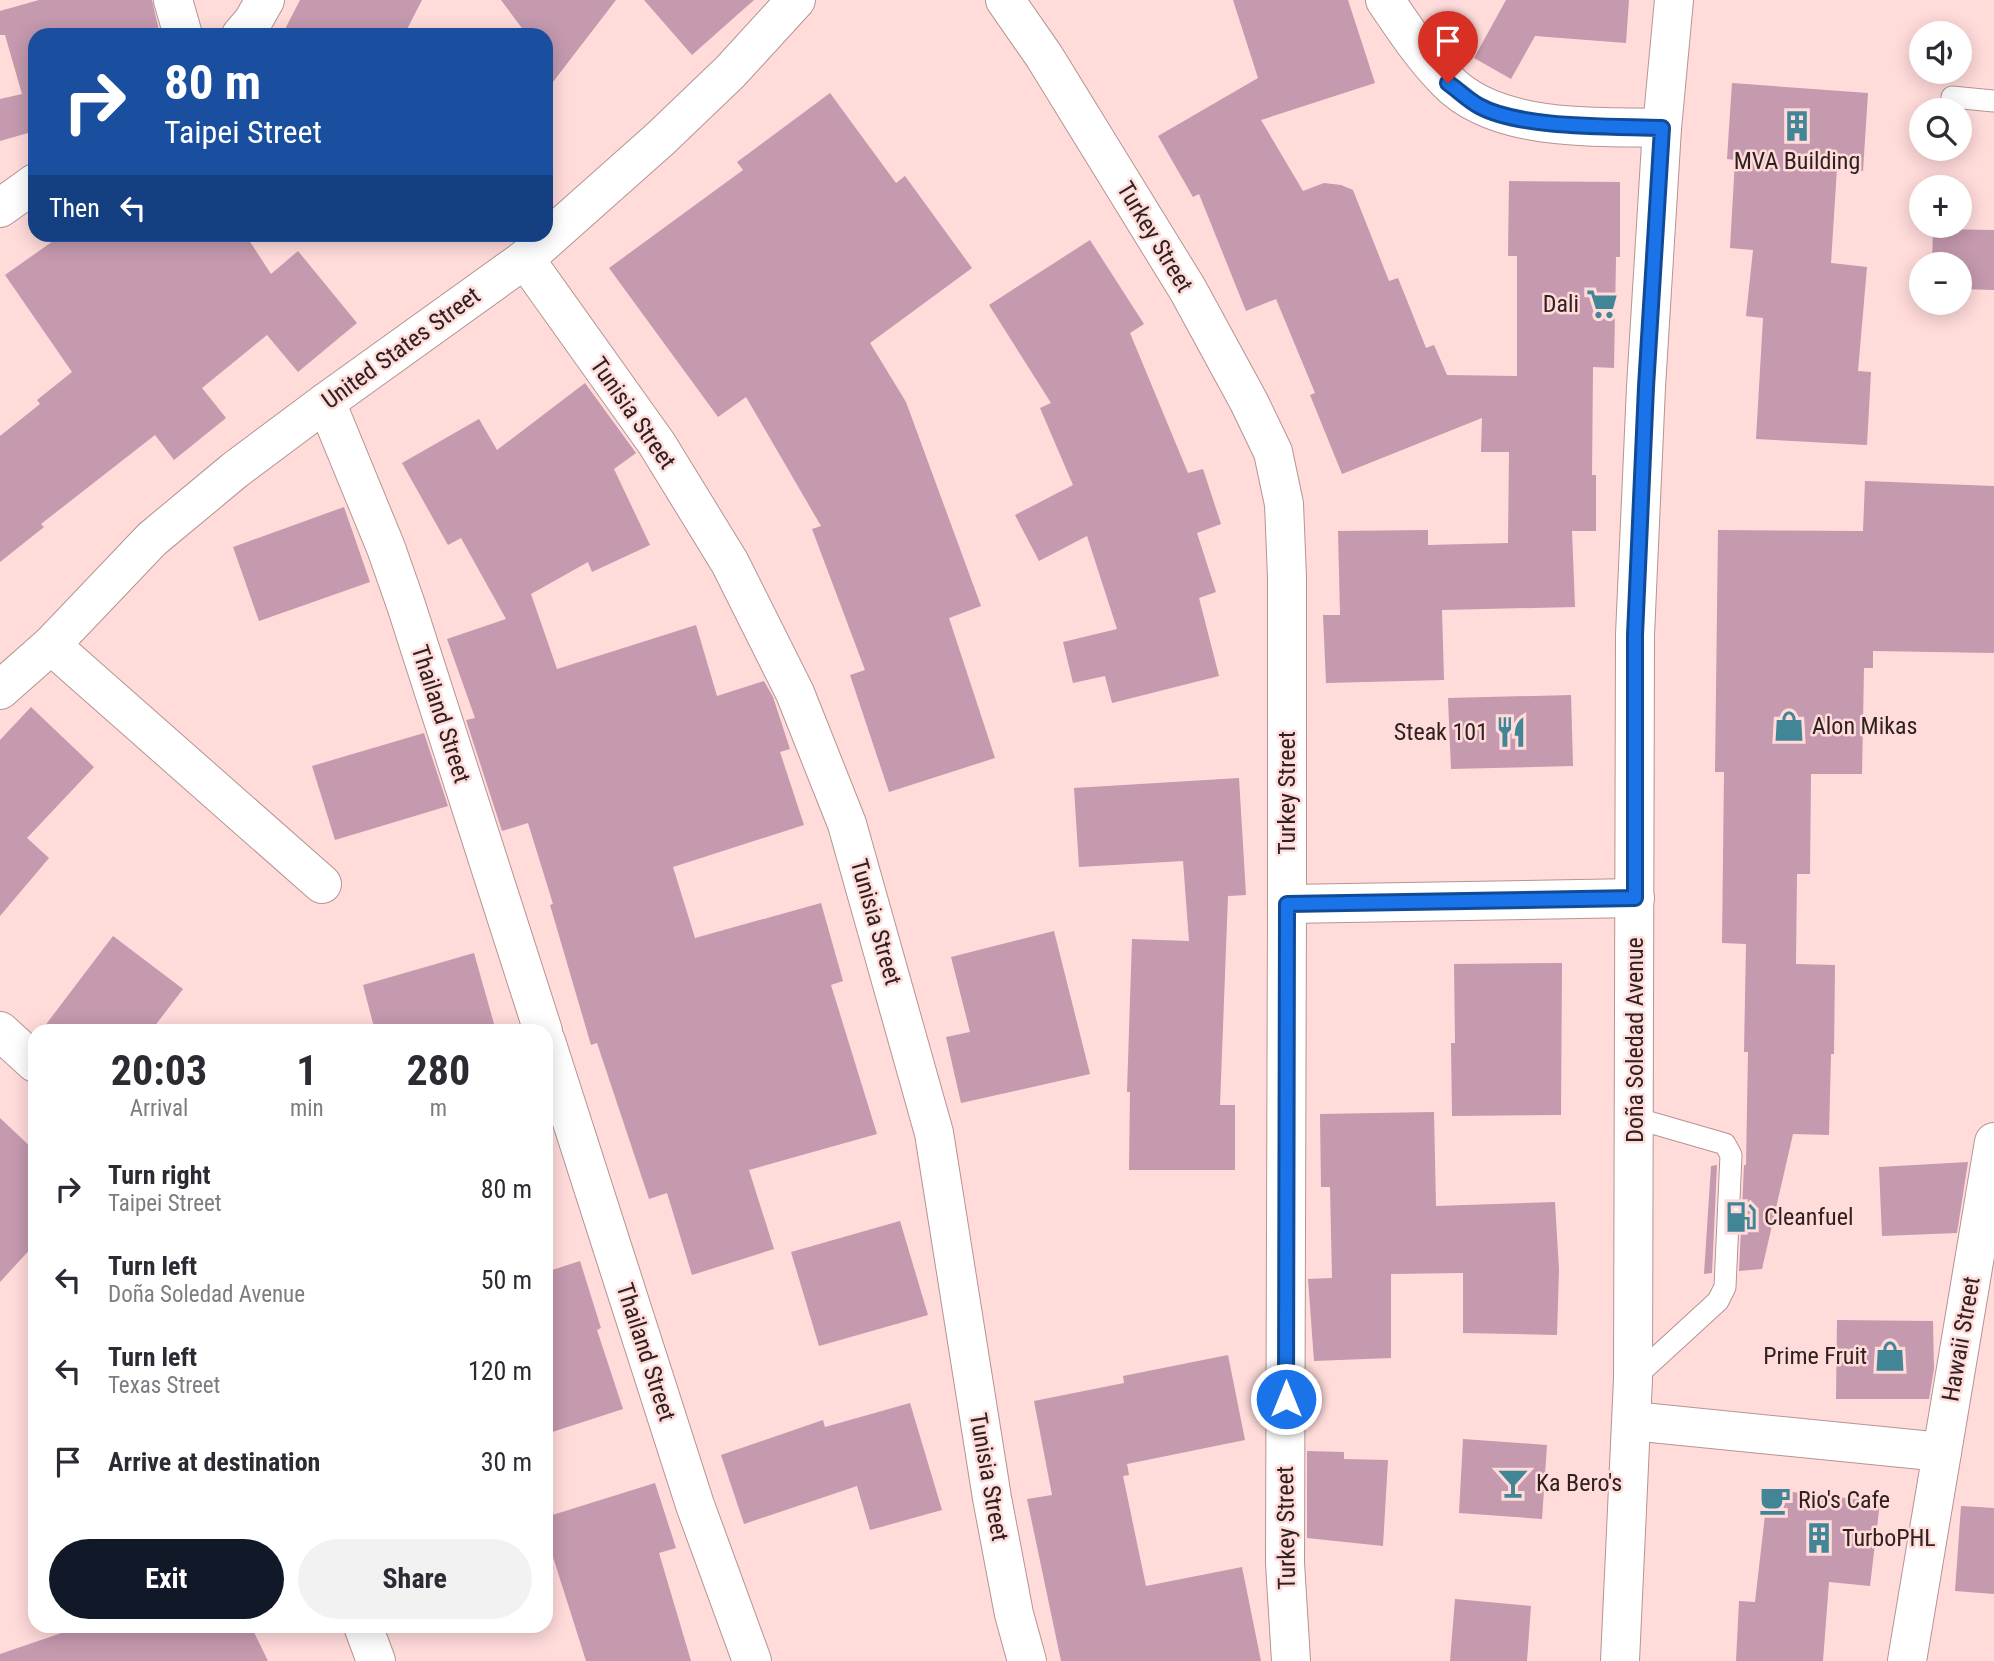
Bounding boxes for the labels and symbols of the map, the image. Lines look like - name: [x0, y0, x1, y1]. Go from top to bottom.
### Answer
- pin: [1418, 11, 1478, 83]
- building icon: MVA Building: [1780, 109, 1814, 143]
- place label: MVA Building: [1734, 147, 1860, 175]
- street label: Turkey Street: [1111, 177, 1199, 297]
- street label: United States Street: [317, 281, 485, 415]
- supermarket icon: Dali: [1585, 287, 1619, 321]
- place label: Dali: [1543, 290, 1579, 318]
- street label: Tunisia Street: [584, 352, 682, 474]
- street label: Thailand Street: [406, 641, 476, 787]
- shop icon: Alon Mikas: [1772, 709, 1806, 743]
- place label: Alon Mikas: [1812, 712, 1917, 740]
- restaurant icon: Steak 101: [1494, 715, 1528, 749]
- place label: Steak 101: [1394, 718, 1488, 746]
- street label: Turkey Street: [1273, 731, 1301, 855]
- street label: Tunisia Street: [845, 856, 907, 988]
- street label: Doña Soledad Avenue: [1621, 937, 1649, 1143]
- fuel station icon: Cleanfuel: [1724, 1200, 1758, 1234]
- place label: Cleanfuel: [1764, 1203, 1853, 1231]
- street label: Hawaii Street: [1936, 1274, 1986, 1404]
- street label: Thailand Street: [611, 1279, 681, 1425]
- shop icon: Prime Fruit: [1873, 1339, 1907, 1373]
- place label: Prime Fruit: [1763, 1342, 1867, 1370]
- position arrow: [1249, 1362, 1323, 1436]
- street label: Tunisia Street: [964, 1411, 1014, 1543]
- street label: Turkey Street: [1271, 1466, 1301, 1590]
- bar icon: Ka Bero's: [1496, 1466, 1530, 1500]
- place label: Ka Bero's: [1536, 1469, 1622, 1497]
- cafe icon: Rio's Cafe: [1758, 1483, 1792, 1517]
- place label: Rio's Cafe: [1798, 1486, 1890, 1514]
- building icon: TurboPHL: [1802, 1521, 1836, 1555]
- place label: TurboPHL: [1842, 1524, 1936, 1552]

